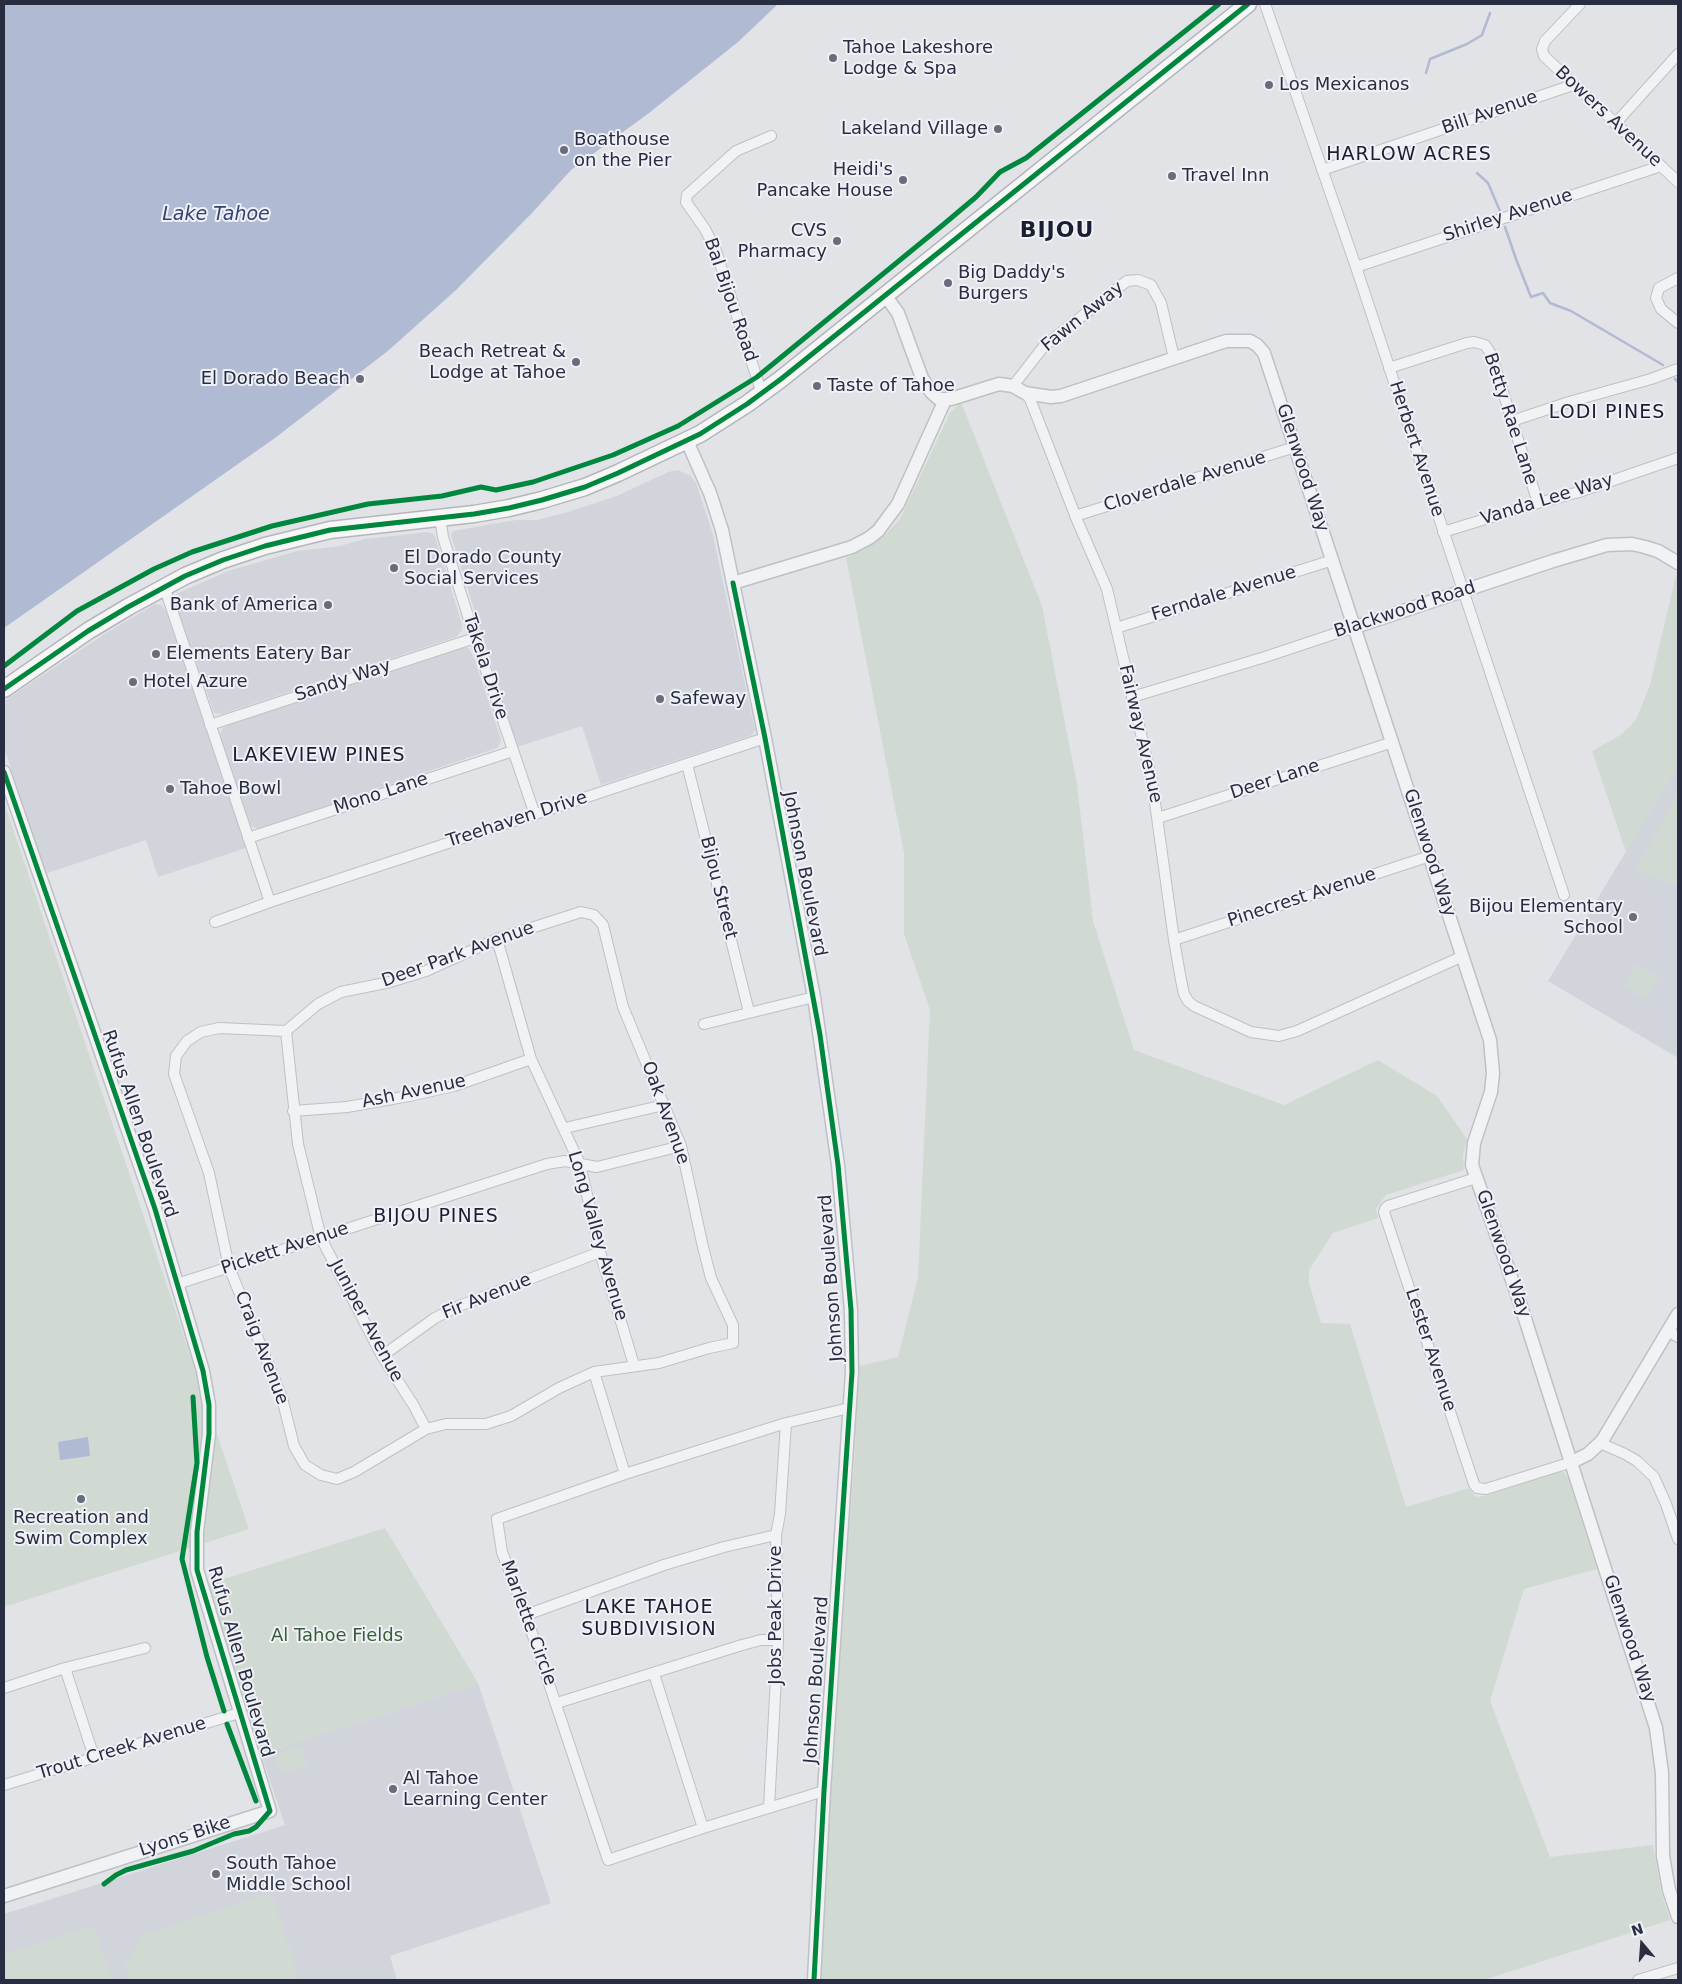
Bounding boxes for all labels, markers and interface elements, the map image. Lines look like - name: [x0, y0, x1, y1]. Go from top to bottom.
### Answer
- place label: Tahoe Lakeshore Lodge & Spa: [843, 37, 993, 80]
- marker: Tahoe Lakeshore Lodge & Spa: [827, 52, 839, 64]
- street label: Bowers Avenue: [1550, 62, 1666, 172]
- place label: Los Mexicanos: [1279, 74, 1409, 96]
- marker: Los Mexicanos: [1263, 79, 1275, 91]
- street label: Bill Avenue: [1439, 87, 1541, 139]
- place label: Lakeland Village: [841, 118, 988, 140]
- marker: Lakeland Village: [992, 123, 1004, 135]
- place label: Boathouse on the Pier: [574, 129, 671, 172]
- marker: Boathouse on the Pier: [558, 144, 570, 156]
- district label: HARLOW ACRES: [1325, 144, 1493, 166]
- place label: Heidi's Pancake House: [757, 159, 893, 202]
- place label: Travel Inn: [1182, 165, 1269, 187]
- marker: Travel Inn: [1166, 170, 1178, 182]
- marker: Heidi's Pancake House: [897, 174, 909, 186]
- street label: Shirley Avenue: [1441, 185, 1575, 247]
- water label: Lake Tahoe: [162, 204, 270, 226]
- district label: BIJOU: [1019, 218, 1095, 244]
- place label: CVS Pharmacy: [738, 220, 827, 262]
- street label: Bal Bijou Road: [699, 235, 761, 365]
- marker: CVS Pharmacy: [831, 235, 843, 247]
- place label: Big Daddy's Burgers: [958, 262, 1065, 304]
- marker: Big Daddy's Burgers: [942, 277, 954, 289]
- street label: Fawn Away: [1038, 277, 1128, 357]
- place label: Beach Retreat & Lodge at Tahoe: [419, 341, 566, 384]
- street label: Betty Rae Lane: [1479, 350, 1541, 488]
- marker: Beach Retreat & Lodge at Tahoe: [570, 356, 582, 368]
- place label: El Dorado Beach: [201, 368, 350, 390]
- marker: El Dorado Beach: [354, 373, 366, 385]
- place label: Taste of Tahoe: [827, 375, 955, 397]
- street label: Herbert Avenue: [1384, 378, 1448, 520]
- marker: Taste of Tahoe: [811, 380, 823, 392]
- street label: Glenwood Way: [1271, 401, 1333, 535]
- district label: LODI PINES: [1548, 402, 1666, 424]
- street label: Cloverdale Avenue: [1101, 447, 1269, 517]
- street label: Vanda Lee Way: [1478, 470, 1616, 530]
- place label: El Dorado County Social Services: [404, 547, 562, 590]
- marker: El Dorado County Social Services: [388, 562, 400, 574]
- street label: Ferndale Avenue: [1149, 562, 1299, 626]
- street label: Blackwood Road: [1331, 577, 1479, 643]
- place label: Bank of America: [170, 594, 318, 616]
- marker: Bank of America: [322, 599, 334, 611]
- street label: Takela Drive: [458, 612, 512, 722]
- place label: Elements Eatery Bar: [166, 643, 351, 665]
- marker: Elements Eatery Bar: [150, 648, 162, 660]
- street label: Sandy Way: [292, 655, 394, 707]
- street label: Fairway Avenue: [1114, 663, 1166, 805]
- place label: Hotel Azure: [143, 671, 248, 693]
- marker: Hotel Azure: [127, 676, 139, 688]
- place label: Safeway: [670, 688, 746, 710]
- marker: Safeway: [654, 693, 666, 705]
- district label: LAKEVIEW PINES: [231, 745, 407, 767]
- street label: Deer Lane: [1228, 755, 1322, 805]
- street label: Mono Lane: [331, 769, 431, 819]
- place label: Tahoe Bowl: [180, 778, 281, 800]
- marker: Tahoe Bowl: [164, 783, 176, 795]
- street label: Glenwood Way: [1398, 786, 1460, 920]
- street label: Treehaven Drive: [444, 787, 590, 853]
- street label: Johnson Boulevard: [777, 790, 831, 958]
- street label: Bijou Street: [695, 834, 741, 942]
- street label: Pinecrest Avenue: [1225, 864, 1379, 932]
- place label: Bijou Elementary School: [1469, 896, 1623, 939]
- marker: Bijou Elementary School: [1627, 911, 1639, 923]
- street label: Deer Park Avenue: [379, 917, 537, 993]
- street label: Rufus Allen Boulevard: [97, 1027, 181, 1221]
- street label: Oak Avenue: [636, 1058, 694, 1168]
- street label: Ash Avenue: [360, 1070, 468, 1114]
- street label: Long Valley Avenue: [562, 1149, 632, 1323]
- street label: Glenwood Way: [1471, 1187, 1535, 1321]
- street label: Johnson Boulevard: [815, 1194, 849, 1362]
- district label: BIJOU PINES: [372, 1206, 500, 1228]
- street label: Pickett Avenue: [218, 1218, 352, 1280]
- street label: Juniper Avenue: [325, 1256, 407, 1386]
- street label: Fir Avenue: [439, 1269, 535, 1325]
- street label: Lester Avenue: [1400, 1286, 1460, 1414]
- street label: Craig Avenue: [229, 1288, 293, 1408]
- marker: Recreation and Swim Complex: [75, 1493, 87, 1505]
- place label: Recreation and Swim Complex: [13, 1507, 149, 1550]
- street label: Jobs Peak Drive: [765, 1545, 787, 1685]
- street label: Marlette Circle: [495, 1558, 561, 1688]
- street label: Rufus Allen Boulevard: [202, 1564, 278, 1760]
- street label: Glenwood Way: [1598, 1572, 1660, 1706]
- street label: Johnson Boulevard: [800, 1596, 834, 1764]
- district label: LAKE TAHOE SUBDIVISION: [580, 1597, 718, 1641]
- park label: Al Tahoe Fields: [271, 1625, 403, 1647]
- street label: Trout Creek Avenue: [35, 1713, 209, 1785]
- place label: Al Tahoe Learning Center: [403, 1768, 547, 1810]
- marker: Al Tahoe Learning Center: [387, 1783, 399, 1795]
- street label: Lyons Bike: [137, 1812, 233, 1862]
- place label: South Tahoe Middle School: [226, 1853, 351, 1896]
- marker: South Tahoe Middle School: [210, 1868, 222, 1880]
- north arrow: [1617, 1919, 1667, 1969]
- text: N: [1629, 1920, 1645, 1939]

